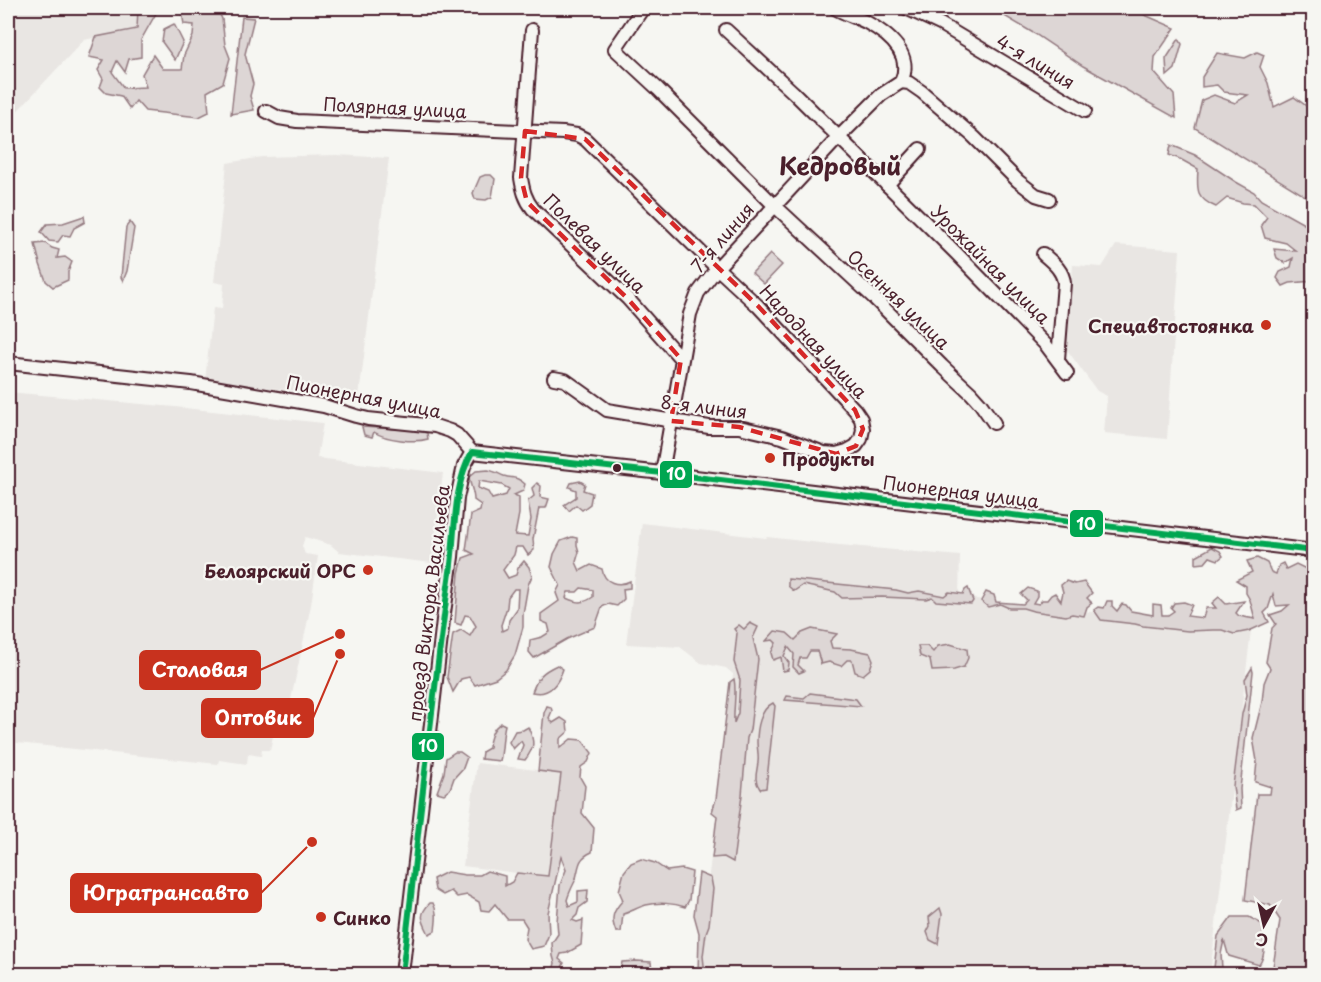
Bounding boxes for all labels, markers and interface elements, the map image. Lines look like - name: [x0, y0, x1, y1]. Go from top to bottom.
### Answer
- street label: 4-я линия: [992, 27, 1080, 95]
- street label: Полярная улица: [323, 90, 468, 124]
- district label: Кедровый: [779, 147, 901, 183]
- street label: Полевая улица: [538, 187, 653, 299]
- street label: 7-я линия: [684, 196, 760, 278]
- street label: Урожайная улица: [925, 198, 1057, 330]
- street label: Осенняя улица: [842, 243, 957, 356]
- street label: Народная улица: [754, 278, 875, 405]
- place label: Спецавтостоянка: [1088, 312, 1254, 339]
- marker: Спецавтостоянка: [1259, 318, 1273, 332]
- street label: Пионерная улица: [284, 368, 444, 424]
- street label: 8-я линия: [659, 387, 749, 425]
- place label: Продукты: [782, 445, 875, 472]
- marker: Продукты: [763, 451, 777, 465]
- line badge: 10: [659, 460, 693, 489]
- text: 10: [666, 461, 686, 485]
- unlabelled marker: [611, 462, 623, 474]
- street label: Пионерная улица: [881, 468, 1041, 514]
- street label: проезд Виктора Васильева: [400, 482, 456, 723]
- line badge: 10: [1069, 509, 1104, 538]
- text: 10: [1076, 511, 1096, 535]
- place label: Белоярский ОРС: [204, 557, 356, 584]
- marker: Белоярский ОРС: [361, 563, 375, 577]
- callout: Столовая: [140, 651, 260, 689]
- text: Столовая: [152, 654, 248, 684]
- callout: Оптовик: [202, 699, 313, 737]
- text: Оптовик: [215, 702, 302, 732]
- line badge: 10: [411, 732, 445, 761]
- text: 10: [418, 733, 438, 757]
- callout: Югратрансавто: [71, 874, 261, 912]
- text: Югратрансавто: [83, 877, 249, 907]
- north arrow: [1234, 895, 1294, 955]
- place label: Синко: [333, 904, 391, 931]
- marker: Синко: [314, 910, 328, 924]
- text: С: [1254, 928, 1269, 954]

